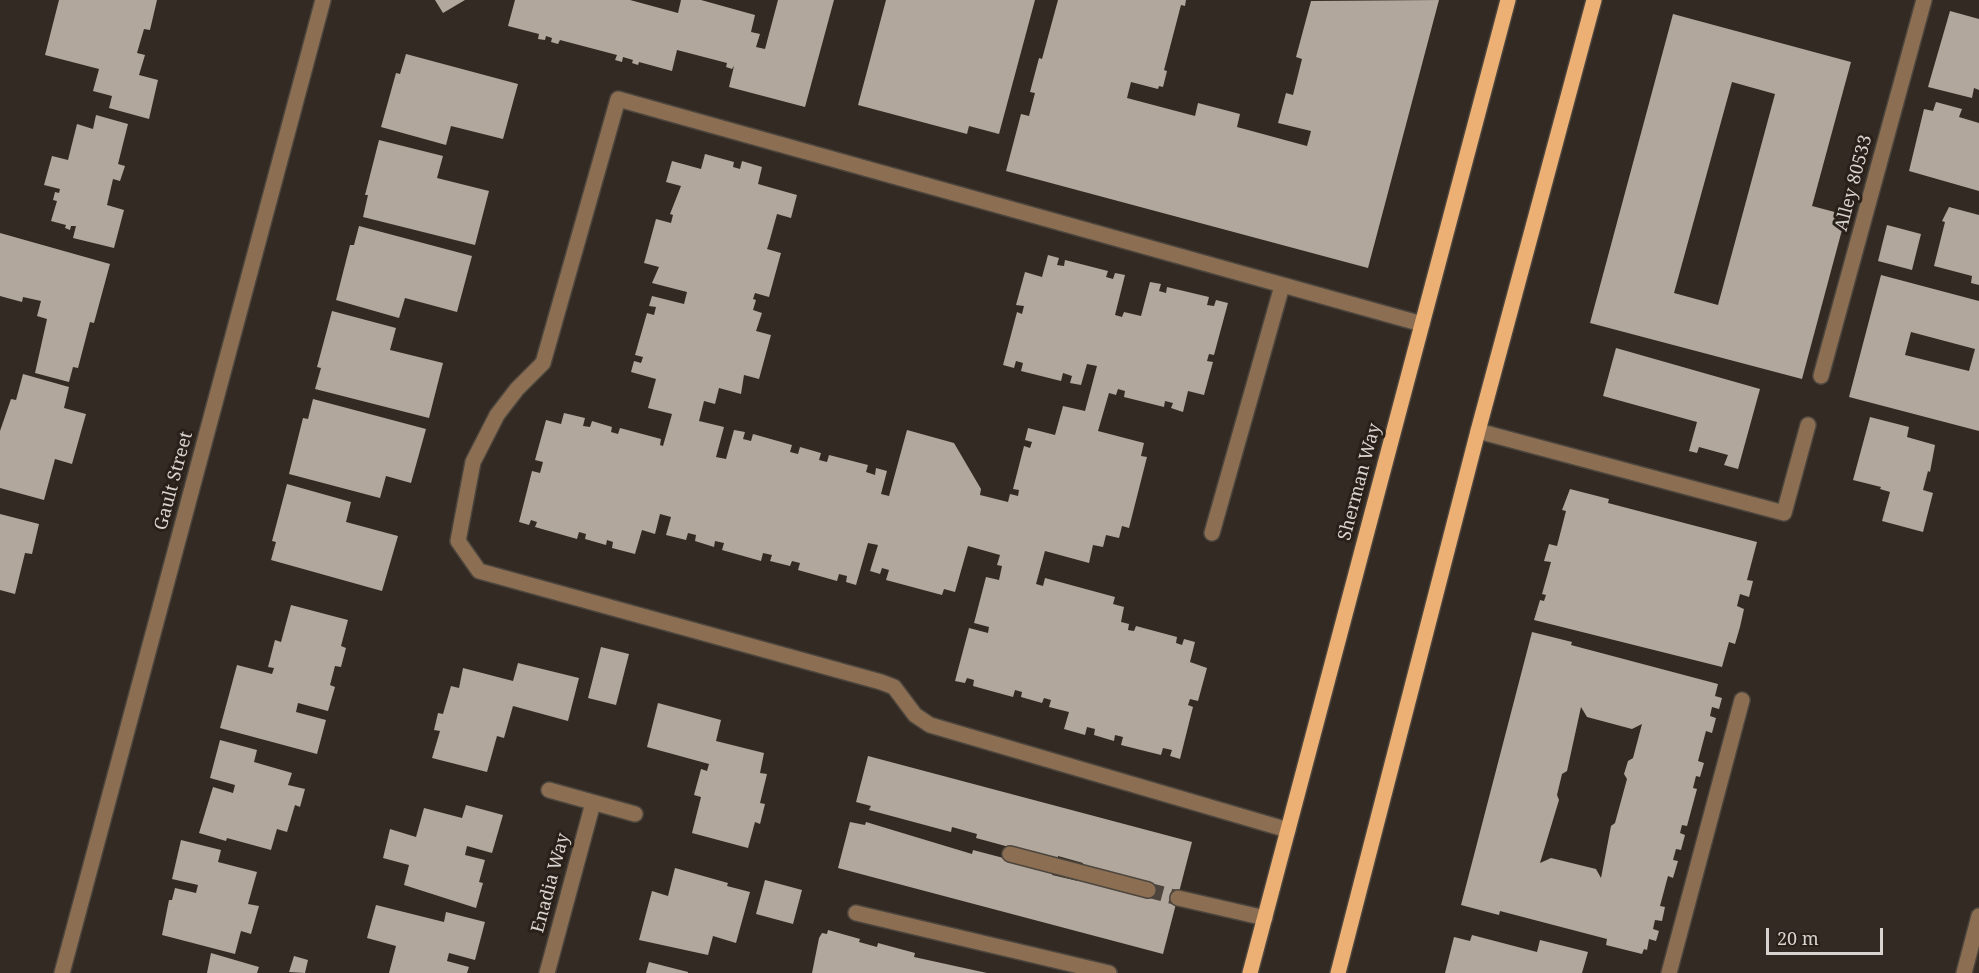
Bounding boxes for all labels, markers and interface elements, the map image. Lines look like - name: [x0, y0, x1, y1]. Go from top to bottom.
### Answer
- street label: Alley 80533: [1831, 133, 1877, 233]
- street label: Sherman Way: [1334, 421, 1386, 543]
- street label: Gault Street: [150, 429, 198, 533]
- street label: Enadia Way: [527, 831, 575, 935]
- scale bar: [1769, 916, 1886, 954]
- text: 20 m: [1777, 926, 1819, 950]

